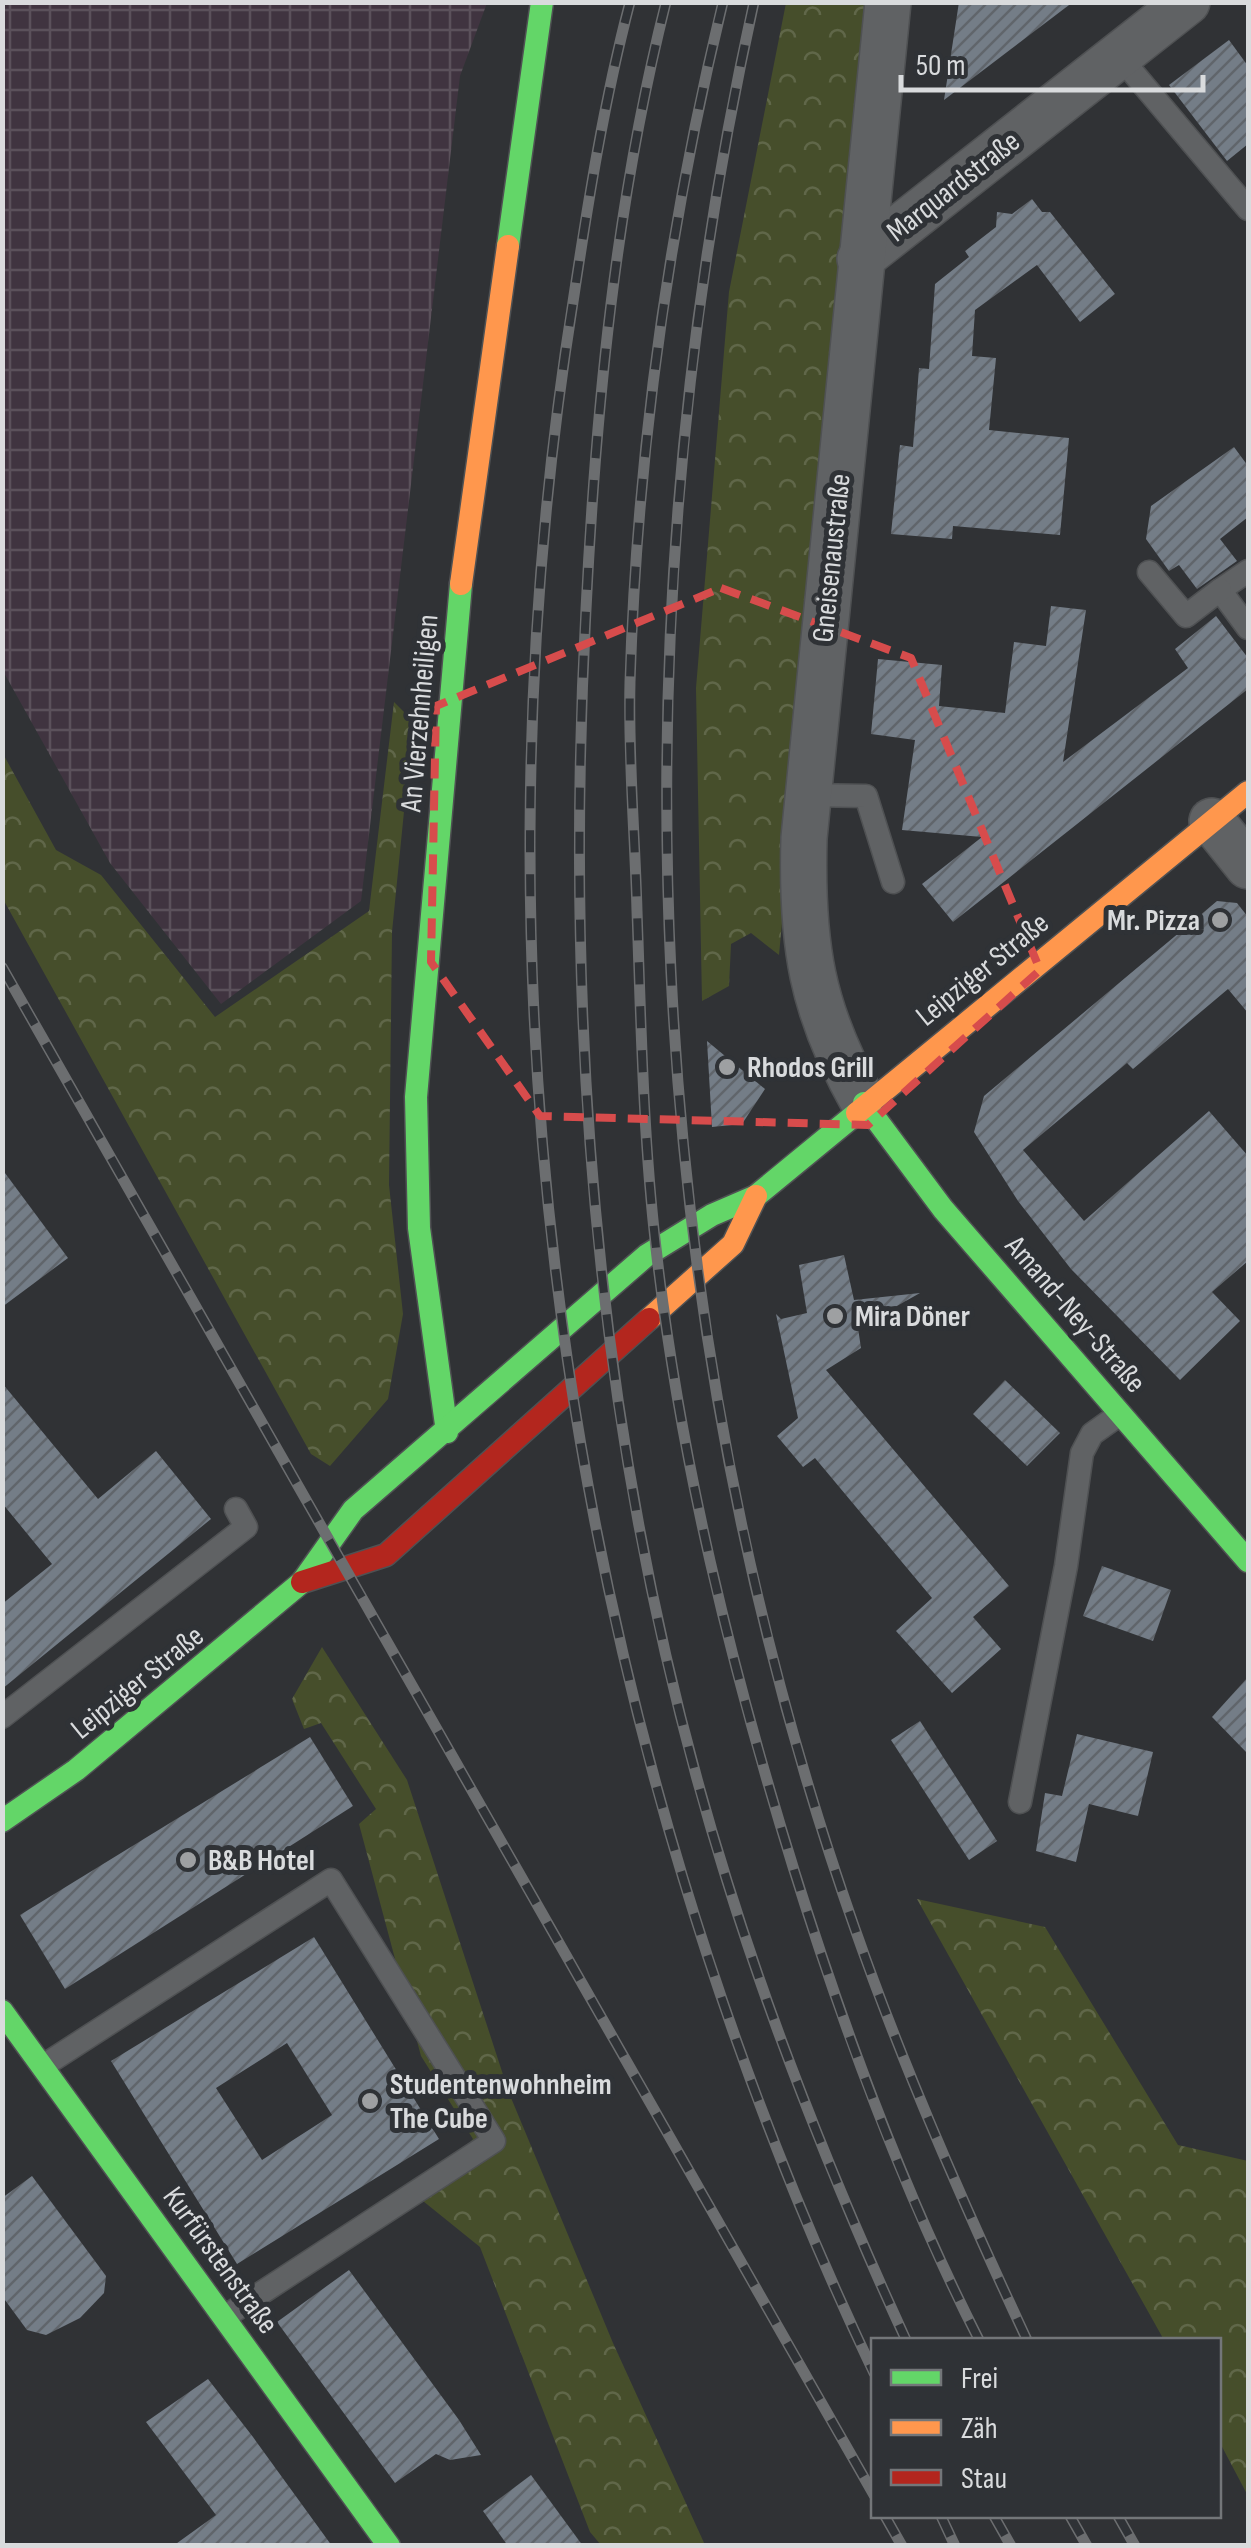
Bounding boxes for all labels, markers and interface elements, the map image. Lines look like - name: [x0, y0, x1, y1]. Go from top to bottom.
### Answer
- scale bar: [901, 30, 1204, 92]
- text: 50 m: [916, 48, 965, 84]
- street label: Marquardstraße: [880, 124, 1027, 250]
- street label: Gneisenaustraße: [805, 472, 859, 644]
- street label: An Vierzehnheiligen: [393, 613, 447, 814]
- place label: Mr. Pizza: [1107, 903, 1200, 939]
- street label: Leipziger Straße: [909, 905, 1056, 1034]
- marker: Mr. Pizza: [1209, 909, 1231, 931]
- place label: Rhodos Grill: [747, 1050, 874, 1086]
- marker: Rhodos Grill: [716, 1056, 738, 1078]
- street label: Amand-Ney-Straße: [997, 1228, 1153, 1400]
- place label: Mira Döner: [855, 1299, 970, 1335]
- marker: Mira Döner: [824, 1305, 846, 1327]
- street label: Leipziger Straße: [64, 1618, 211, 1747]
- place label: B&B Hotel: [208, 1843, 315, 1879]
- marker: B&B Hotel: [177, 1849, 199, 1871]
- place label: Studentenwohnheim The Cube: [390, 2067, 612, 2137]
- marker: Studentenwohnheim The Cube: [359, 2090, 381, 2112]
- street label: Kurfürstenstraße: [155, 2180, 286, 2341]
- legend: [871, 2338, 1221, 2518]
- text: Frei: [961, 2361, 998, 2397]
- text: Zäh: [961, 2411, 997, 2447]
- text: Stau: [961, 2461, 1007, 2497]

